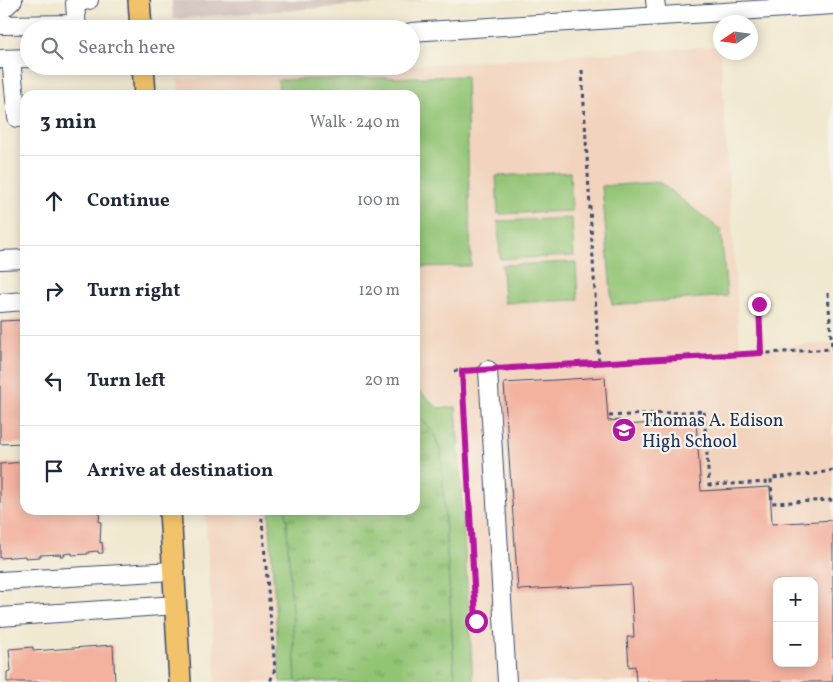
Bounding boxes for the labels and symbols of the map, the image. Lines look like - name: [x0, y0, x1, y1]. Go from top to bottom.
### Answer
- north arrow: [713, 15, 758, 60]
- route end: [748, 293, 771, 316]
- place label: Thomas A. Edison High School: [642, 409, 784, 455]
- school or university icon: Thomas A. Edison High School: [611, 417, 637, 443]
- route start: [465, 610, 488, 633]

